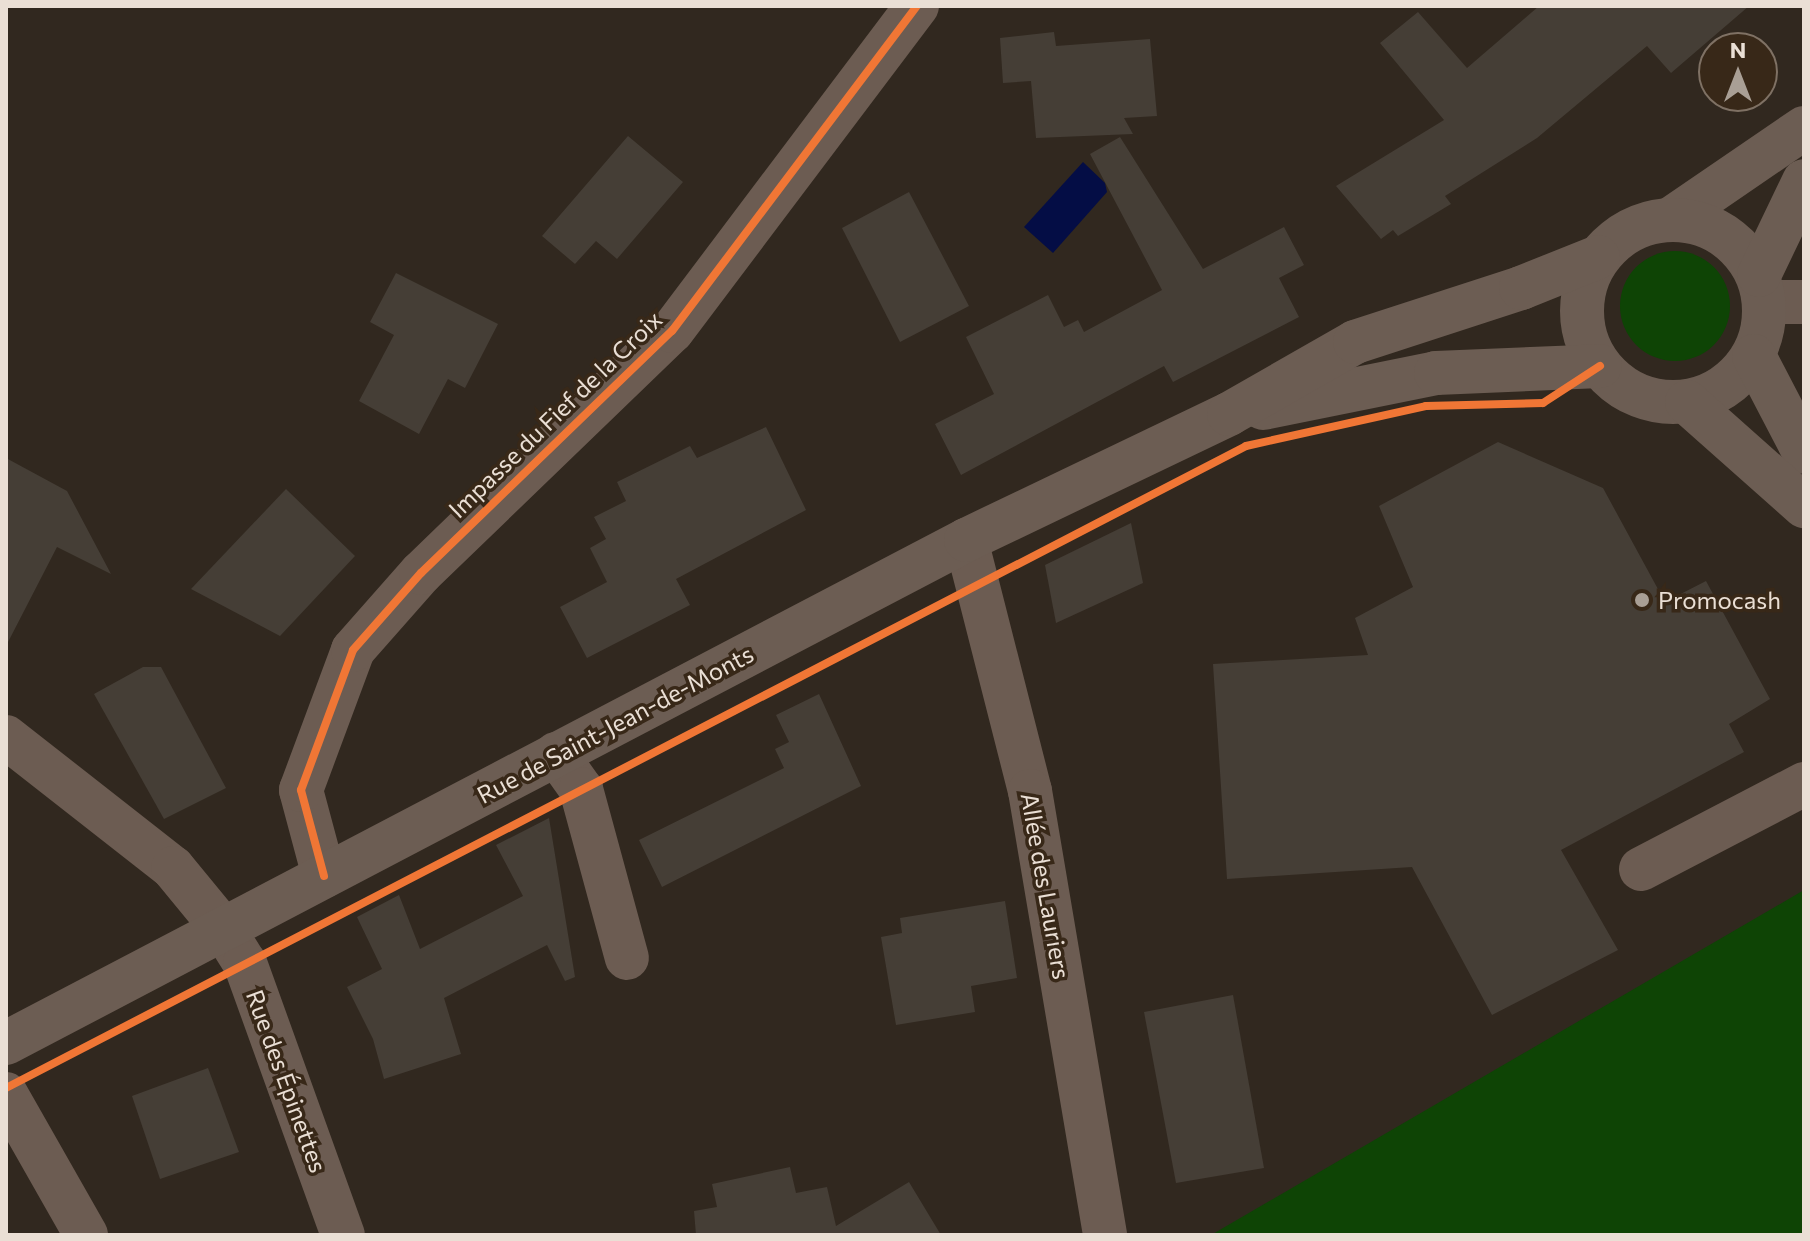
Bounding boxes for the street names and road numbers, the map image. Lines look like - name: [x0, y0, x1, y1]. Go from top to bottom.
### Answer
- street label: Impasse du Fief de la Croix: [442, 305, 668, 523]
- street label: Rue de Saint-Jean-de-Monts: [472, 639, 758, 809]
- street label: Allée des Lauriers: [1015, 790, 1077, 982]
- street label: Rue des Épinettes: [241, 986, 333, 1176]

